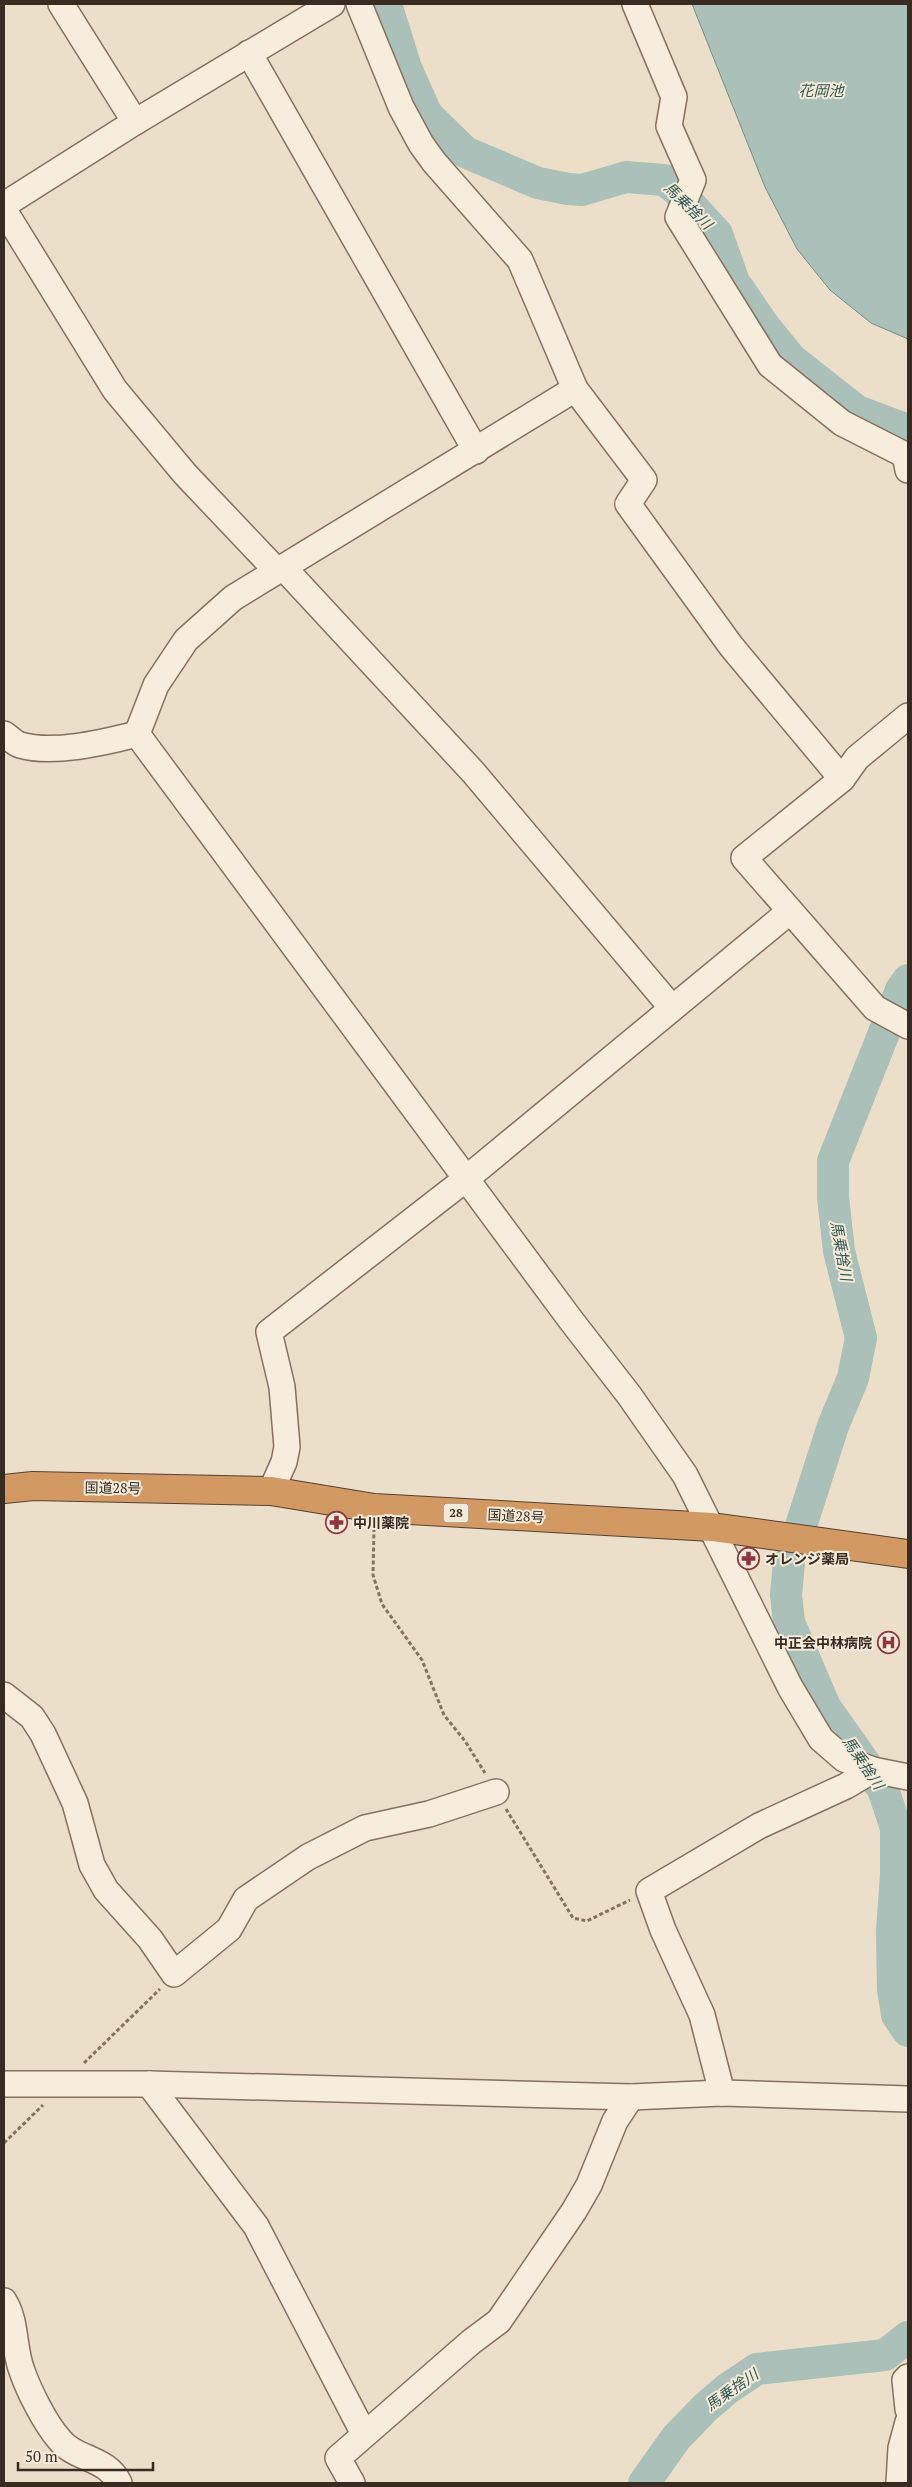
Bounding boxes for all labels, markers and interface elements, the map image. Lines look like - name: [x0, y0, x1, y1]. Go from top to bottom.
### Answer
- water label: 花岡池: [798, 80, 845, 100]
- water label: 馬乗捨川: [660, 177, 719, 235]
- water label: 馬乗捨川: [827, 1220, 857, 1284]
- street label: 国道28号: [84, 1478, 142, 1497]
- road number: 28: [444, 1504, 468, 1522]
- street label: 国道28号: [487, 1505, 545, 1526]
- pharmacy icon: 中川薬院: [325, 1511, 349, 1535]
- place label: 中川薬院: [353, 1513, 409, 1532]
- pharmacy icon: オレンジ薬局: [737, 1547, 761, 1571]
- place label: オレンジ薬局: [765, 1549, 849, 1568]
- hospital icon: 中正会中林病院: [876, 1631, 900, 1655]
- place label: 中正会中林病院: [774, 1633, 872, 1652]
- water label: 馬乗捨川: [839, 1732, 890, 1795]
- water label: 馬乗捨川: [701, 2363, 763, 2415]
- scale bar: [18, 2440, 152, 2472]
- text: 50 m: [25, 2446, 58, 2466]

